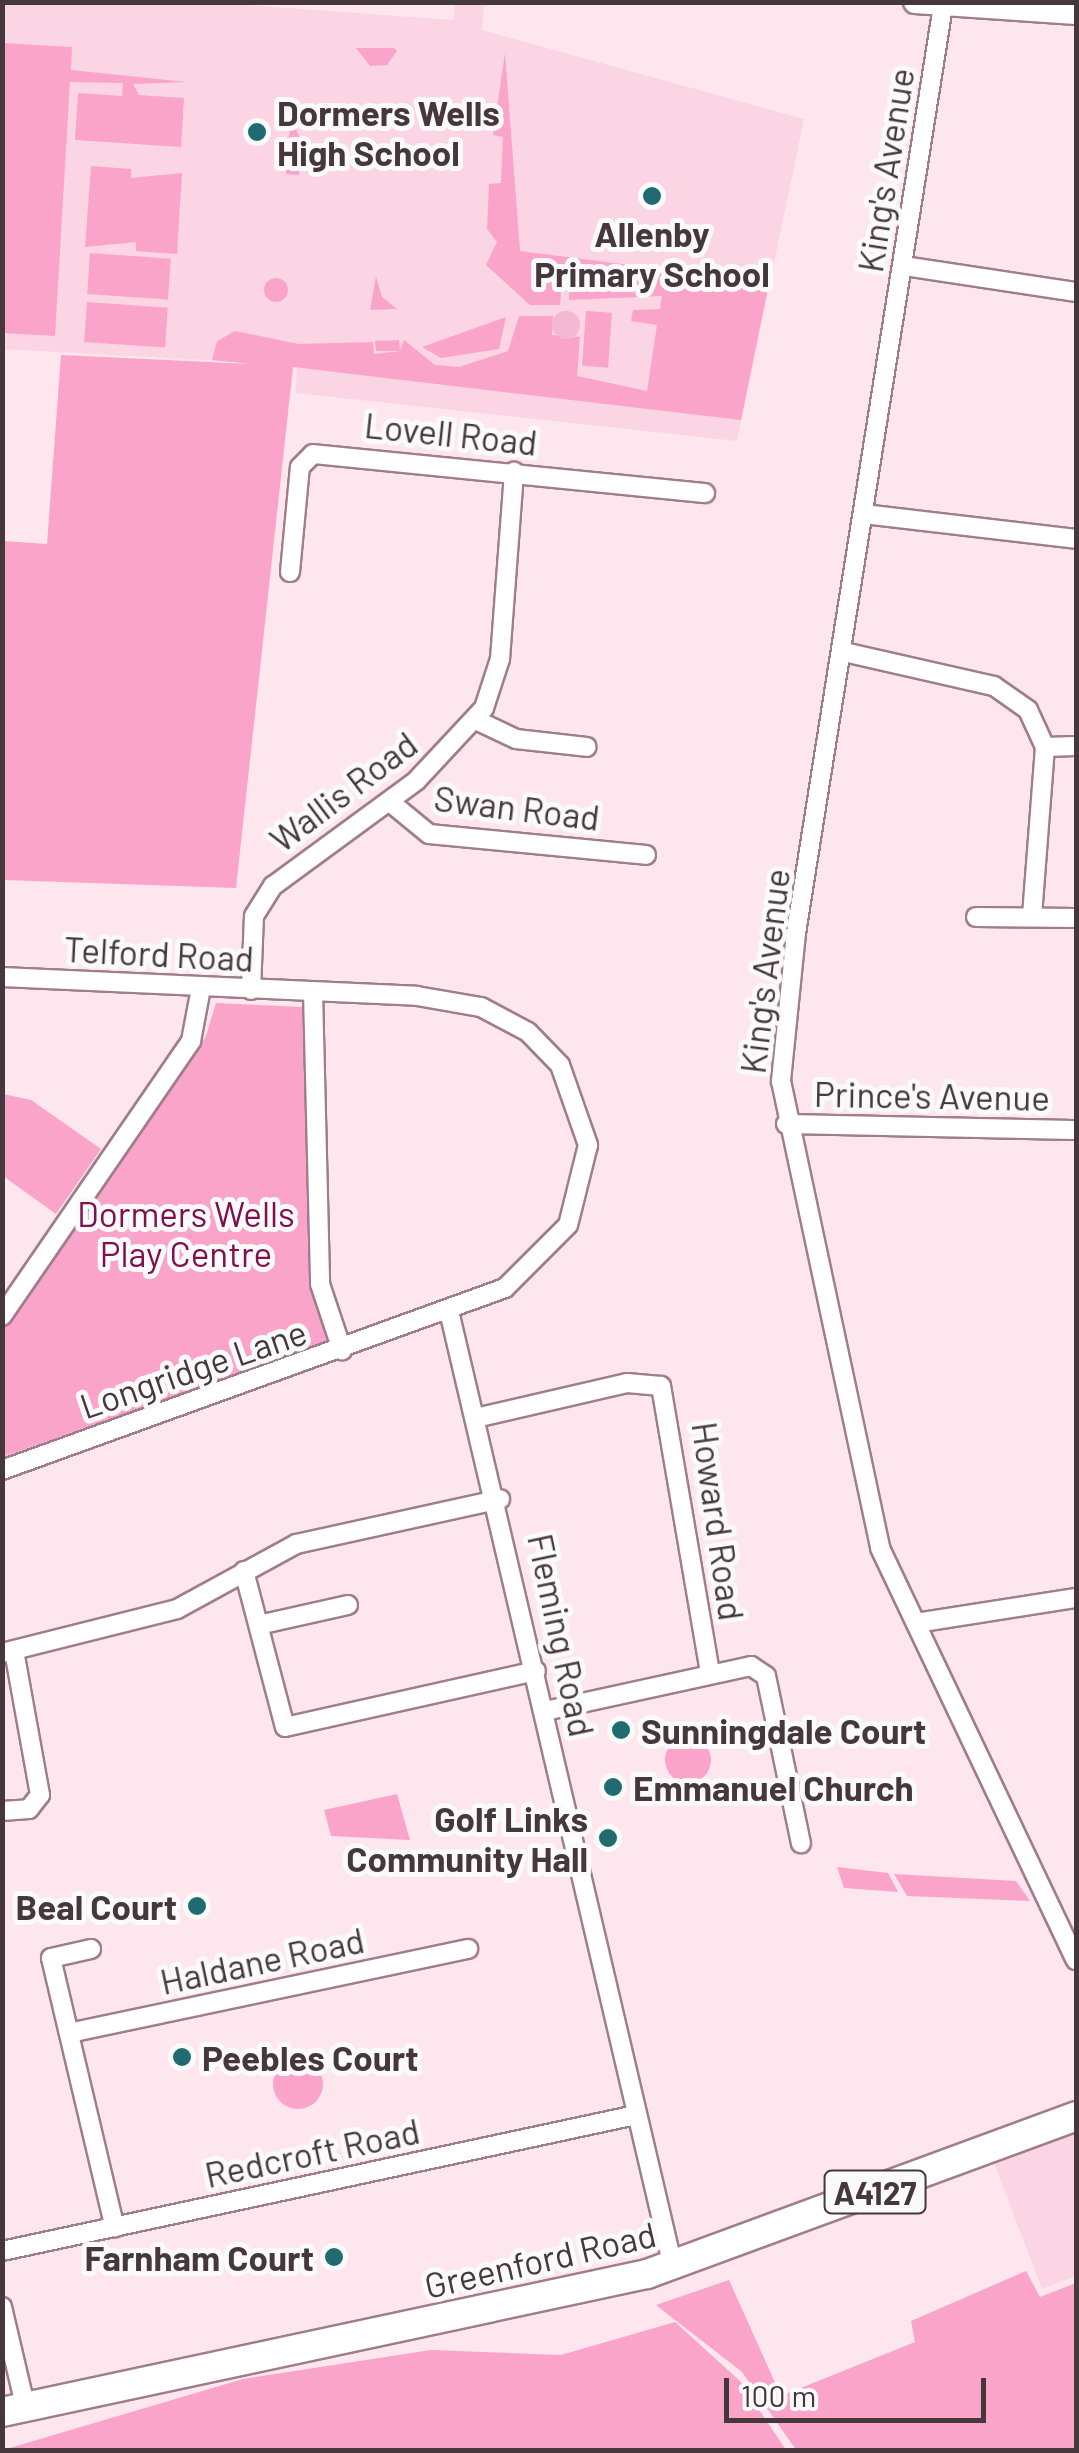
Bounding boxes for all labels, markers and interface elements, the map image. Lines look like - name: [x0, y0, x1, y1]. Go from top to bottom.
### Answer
- street label: King's Avenue: [848, 65, 922, 275]
- place label: Dormers Wells High School: [277, 91, 500, 173]
- marker: Dormers Wells High School: [246, 121, 268, 143]
- marker: Allenby Primary School: [641, 185, 663, 207]
- place label: Allenby Primary School: [534, 212, 770, 294]
- street label: Lovell Road: [363, 403, 539, 463]
- street label: Wallis Road: [261, 722, 425, 860]
- street label: Swan Road: [432, 776, 602, 838]
- street label: King's Avenue: [731, 866, 797, 1076]
- street label: Telford Road: [63, 927, 255, 979]
- street label: Prince's Avenue: [814, 1072, 1050, 1118]
- park label: Dormers Wells Play Centre: [77, 1192, 295, 1274]
- street label: Longridge Lane: [74, 1310, 312, 1426]
- street label: Howard Road: [684, 1419, 754, 1623]
- street label: Fleming Road: [520, 1530, 604, 1740]
- place label: Sunningdale Court: [641, 1709, 926, 1751]
- marker: Sunningdale Court: [610, 1719, 632, 1741]
- place label: Emmanuel Church: [633, 1766, 914, 1808]
- marker: Emmanuel Church: [602, 1776, 624, 1798]
- place label: Golf Links Community Hall: [346, 1797, 588, 1879]
- marker: Golf Links Community Hall: [597, 1827, 619, 1849]
- place label: Beal Court: [16, 1885, 177, 1927]
- marker: Beal Court: [186, 1895, 208, 1917]
- street label: Haldane Road: [156, 1918, 368, 2002]
- place label: Peebles Court: [202, 2036, 419, 2078]
- marker: Peebles Court: [171, 2046, 193, 2068]
- street label: Redcroft Road: [201, 2109, 423, 2195]
- road number: A4127: [822, 2165, 928, 2219]
- street label: Greenford Road: [420, 2212, 660, 2306]
- place label: Farnham Court: [85, 2236, 314, 2278]
- marker: Farnham Court: [323, 2246, 345, 2268]
- scale bar: [729, 2358, 992, 2420]
- text: 100 m: [741, 2377, 816, 2413]

